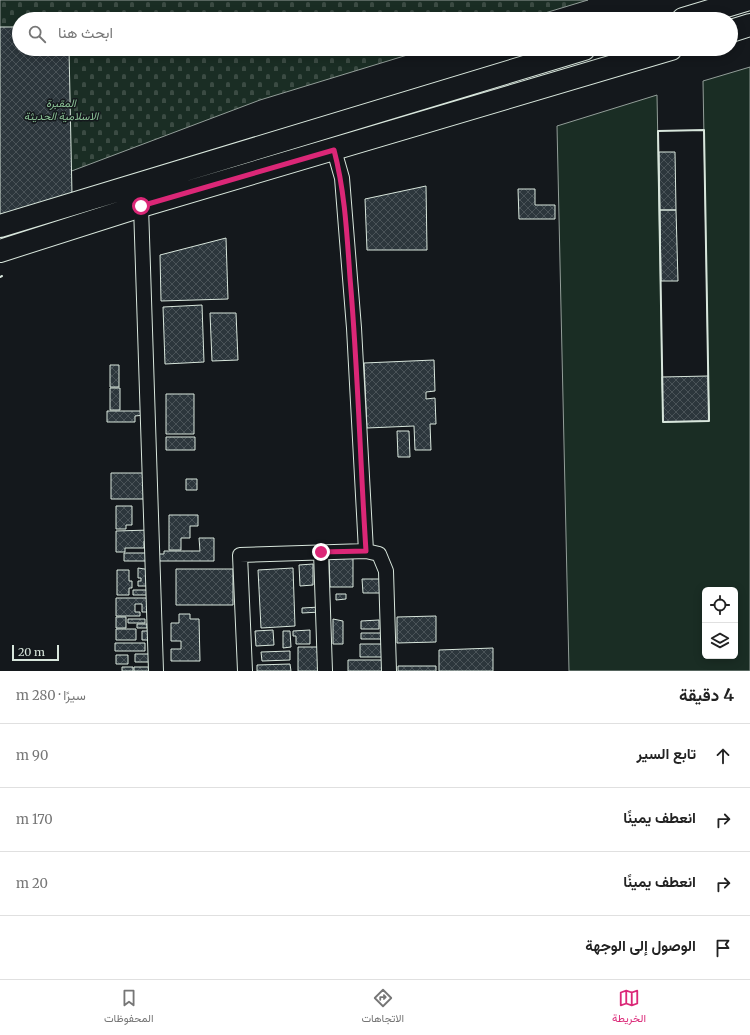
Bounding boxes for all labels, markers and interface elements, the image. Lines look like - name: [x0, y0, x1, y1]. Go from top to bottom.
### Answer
- search box: [12, 12, 738, 56]
- icon: search: [26, 23, 48, 45]
- text: ابحث هنا: [58, 23, 113, 42]
- park label: المقبرة الاسلامية الحديثة: [24, 96, 100, 123]
- route start: [132, 197, 150, 215]
- route end: [312, 543, 330, 561]
- map controls: [702, 587, 738, 659]
- button: locate: [702, 587, 738, 623]
- button: layers: [702, 623, 738, 659]
- scale bar: [12, 643, 59, 662]
- text: 20 m: [18, 645, 45, 659]
- text: 4 دقيقة: [679, 684, 734, 706]
- text: سيرًا · 280 m: [16, 687, 86, 704]
- text: تابع السير: [637, 744, 696, 763]
- icon: ahead: [712, 745, 734, 767]
- text: 90 m: [16, 747, 48, 764]
- text: انعطف يمينًا: [623, 808, 696, 827]
- icon: right: [712, 809, 734, 831]
- text: 170 m: [16, 811, 53, 828]
- text: انعطف يمينًا: [623, 872, 696, 891]
- icon: right: [712, 873, 734, 895]
- text: 20 m: [16, 875, 48, 892]
- text: الوصول إلى الوجهة: [585, 936, 696, 955]
- icon: arrive: [712, 937, 734, 959]
- tab: المحفوظات: [104, 987, 154, 1028]
- tab: الاتجاهات: [361, 987, 404, 1028]
- tab: الخريطة: [612, 987, 646, 1028]

